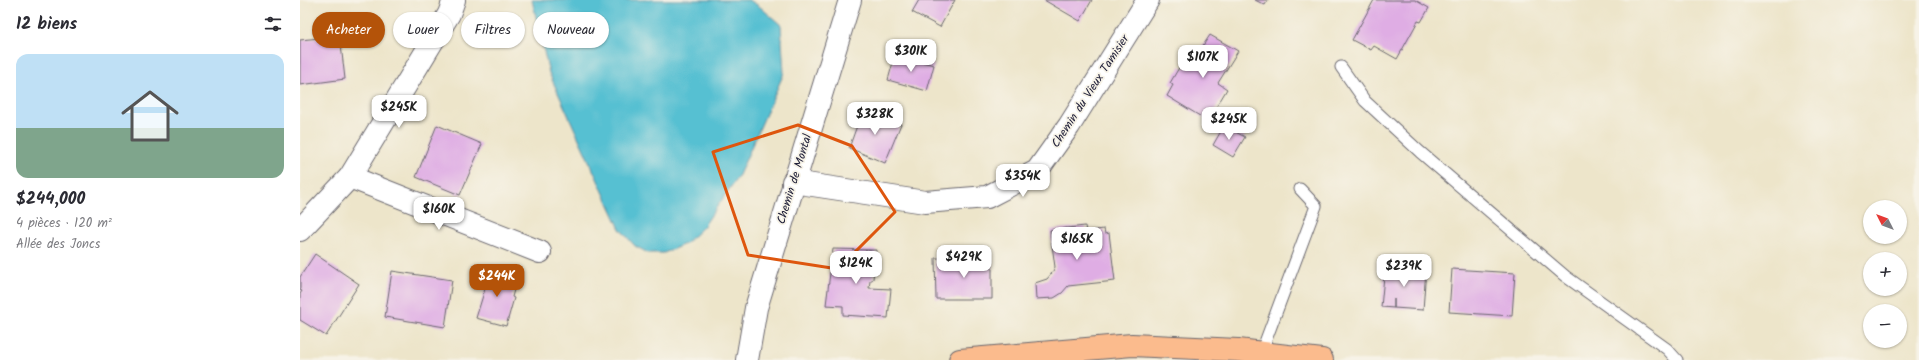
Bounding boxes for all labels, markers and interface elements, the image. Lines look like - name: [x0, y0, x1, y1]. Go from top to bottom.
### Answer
- text: 12 biens: [16, 11, 77, 38]
- chip: Acheter: [312, 12, 385, 48]
- chip: Louer: [393, 12, 453, 48]
- chip: Filtres: [461, 12, 525, 48]
- chip: Nouveau: [533, 12, 609, 48]
- icon: filters: [262, 13, 284, 35]
- street label: Chemin du Vieux Tamisier: [1047, 30, 1135, 152]
- pin: $301K: [883, 39, 939, 73]
- text: $301K: [894, 41, 928, 62]
- pin: $107K: [1175, 45, 1231, 79]
- text: $107K: [1187, 47, 1219, 68]
- icon: home: [114, 80, 186, 152]
- pin: $245K: [371, 95, 427, 129]
- text: $245K: [381, 97, 417, 118]
- pin: $328K: [847, 102, 903, 136]
- text: $328K: [856, 104, 894, 125]
- pin: $245K: [1201, 107, 1257, 141]
- text: $245K: [1211, 109, 1247, 130]
- street label: Chemin de Montal: [772, 132, 817, 227]
- pin: $354K: [995, 164, 1051, 198]
- text: $354K: [1005, 166, 1041, 187]
- text: $244,000: [16, 186, 85, 213]
- pin: $160K: [411, 197, 467, 231]
- text: $160K: [422, 199, 456, 220]
- north arrow: [1863, 200, 1907, 244]
- map controls: [1863, 200, 1907, 348]
- text: 4 pièces · 120 m²: [16, 213, 112, 234]
- pin: $165K: [1049, 227, 1105, 261]
- text: $165K: [1060, 229, 1094, 250]
- text: Allée des Joncs: [16, 234, 100, 255]
- pin: $429K: [936, 245, 992, 279]
- text: $429K: [946, 247, 982, 268]
- pin: $124K: [828, 251, 884, 285]
- button: +: [1863, 252, 1907, 296]
- text: $124K: [839, 253, 873, 274]
- pin: $239K: [1376, 254, 1432, 288]
- text: $239K: [1386, 256, 1422, 277]
- pin: $244K: [469, 264, 525, 298]
- text: $244K: [478, 266, 516, 287]
- button: −: [1863, 304, 1907, 348]

